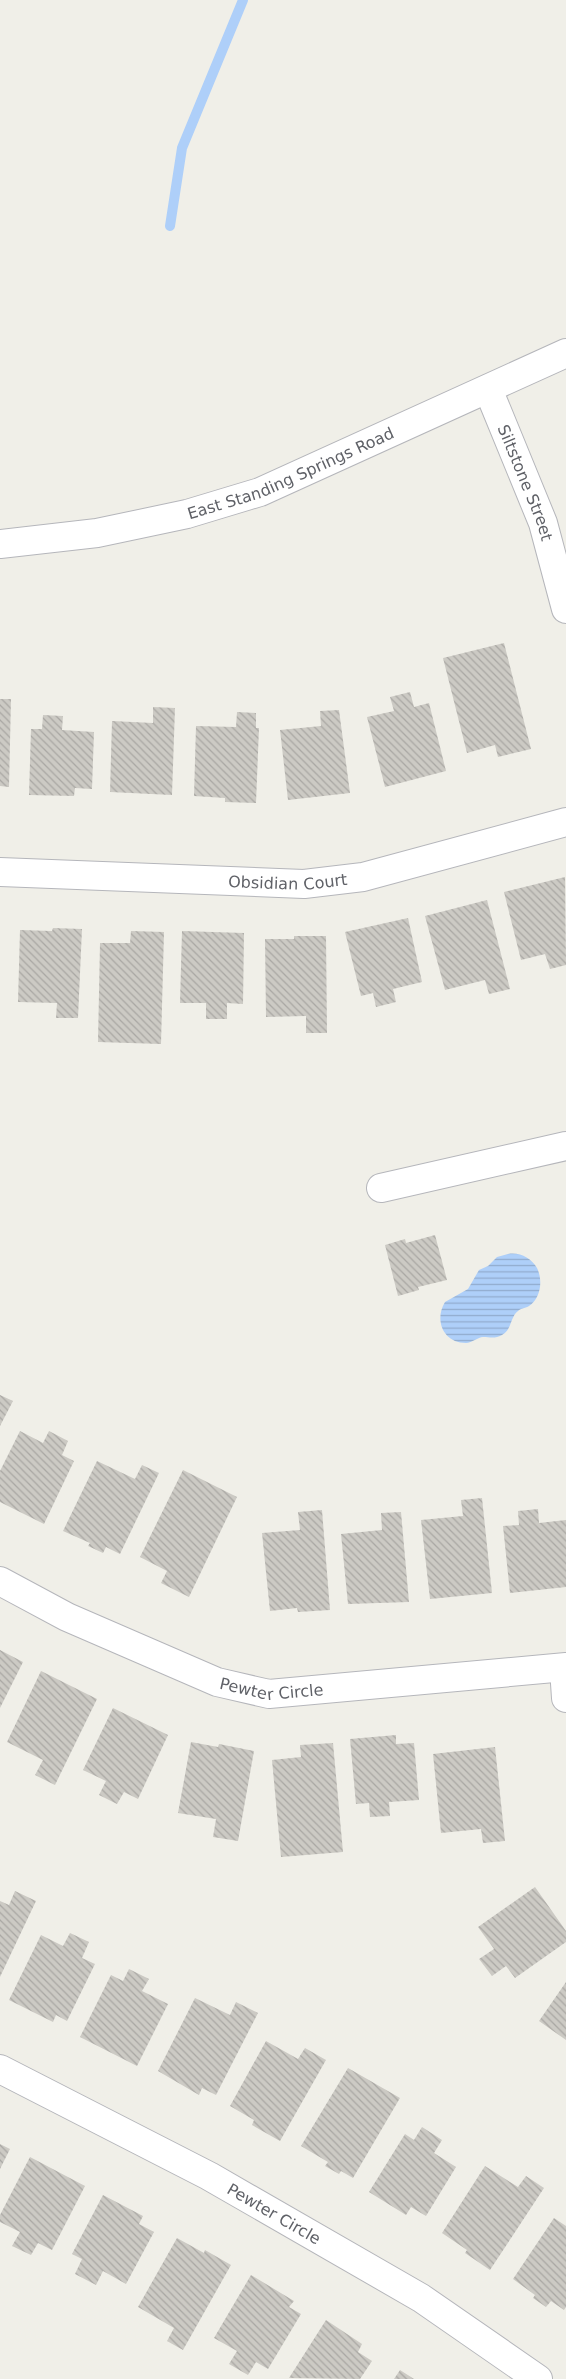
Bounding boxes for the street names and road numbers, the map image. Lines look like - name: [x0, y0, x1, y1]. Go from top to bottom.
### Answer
- street label: Siltstone Street: [494, 422, 556, 543]
- street label: East Standing Springs Road: [185, 424, 397, 523]
- street label: Obsidian Court: [228, 870, 348, 894]
- street label: Pewter Circle: [218, 1674, 324, 1704]
- street label: Pewter Circle: [224, 2180, 324, 2248]

